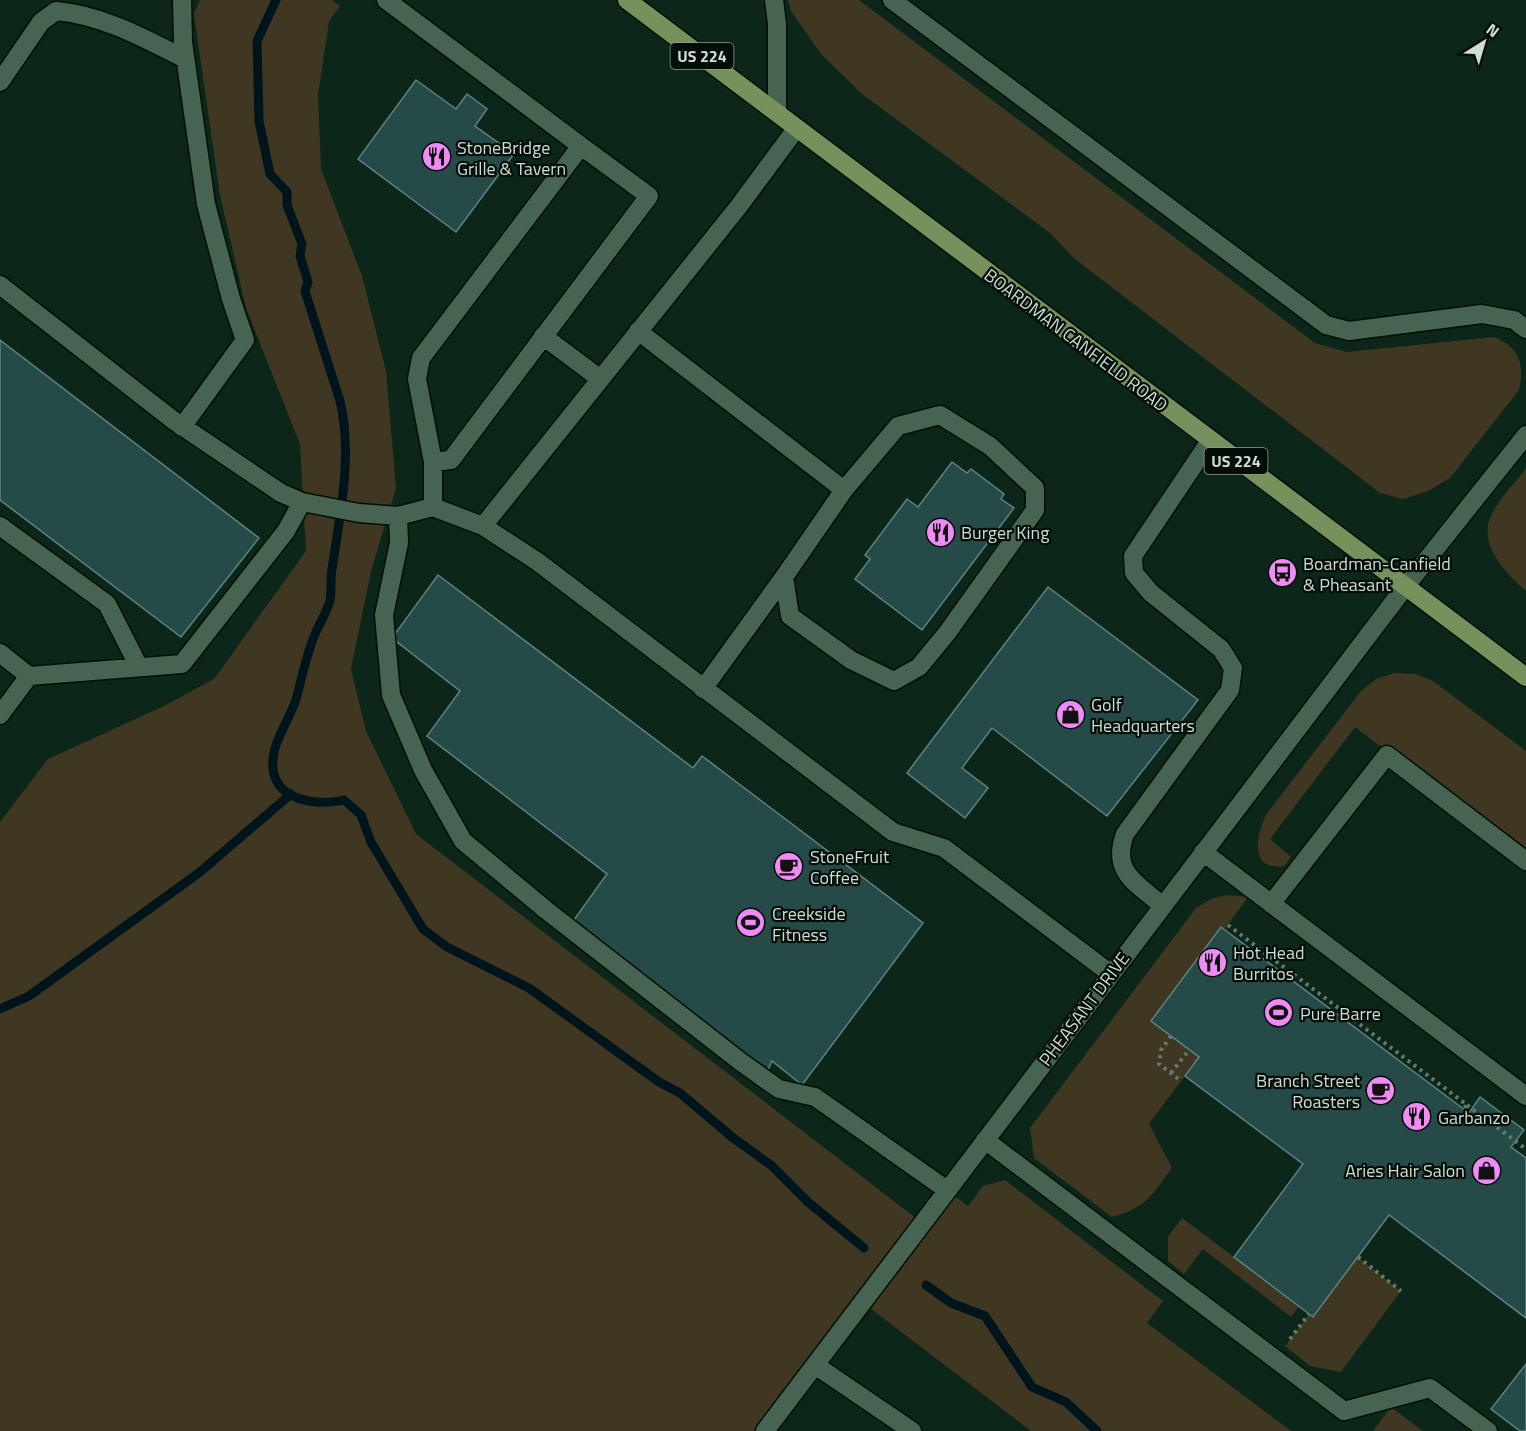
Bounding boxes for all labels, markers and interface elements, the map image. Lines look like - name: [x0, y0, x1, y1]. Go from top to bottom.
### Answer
- north arrow: [1454, 12, 1514, 72]
- text: N: [1481, 17, 1505, 43]
- road number: US 224: [670, 43, 734, 69]
- place label: StoneBridge Grille & Tavern: [457, 134, 566, 182]
- restaurant icon: StoneBridge Grille & Tavern: [420, 141, 452, 173]
- street label: BOARDMAN CANFIELD ROAD: [978, 262, 1174, 418]
- road number: US 224: [1204, 448, 1268, 474]
- restaurant icon: Burger King: [924, 516, 956, 548]
- place label: Burger King: [961, 519, 1049, 546]
- place label: Boardman-Canfield & Pheasant: [1303, 550, 1451, 598]
- bus stop icon: Boardman-Canfield & Pheasant: [1266, 557, 1298, 589]
- place label: Golf Headquarters: [1091, 691, 1195, 739]
- shop icon: Golf Headquarters: [1054, 698, 1086, 730]
- place label: StoneFruit Coffee: [810, 843, 890, 891]
- cafe icon: StoneFruit Coffee: [773, 850, 805, 882]
- place label: Creekside Fitness: [772, 900, 846, 948]
- sports icon: Creekside Fitness: [735, 907, 767, 939]
- place label: Hot Head Burritos: [1233, 939, 1304, 987]
- street label: PHEASANT DRIVE: [1032, 946, 1136, 1072]
- restaurant icon: Hot Head Burritos: [1196, 946, 1228, 978]
- sports icon: Pure Barre: [1263, 997, 1295, 1029]
- place label: Pure Barre: [1300, 1000, 1381, 1027]
- place label: Branch Street Roasters: [1256, 1067, 1361, 1115]
- cafe icon: Branch Street Roasters: [1365, 1074, 1397, 1106]
- restaurant icon: Garbanzo: [1401, 1101, 1433, 1133]
- place label: Garbanzo: [1438, 1104, 1510, 1131]
- shop icon: Aries Hair Salon: [1470, 1154, 1502, 1186]
- place label: Aries Hair Salon: [1345, 1157, 1465, 1184]

